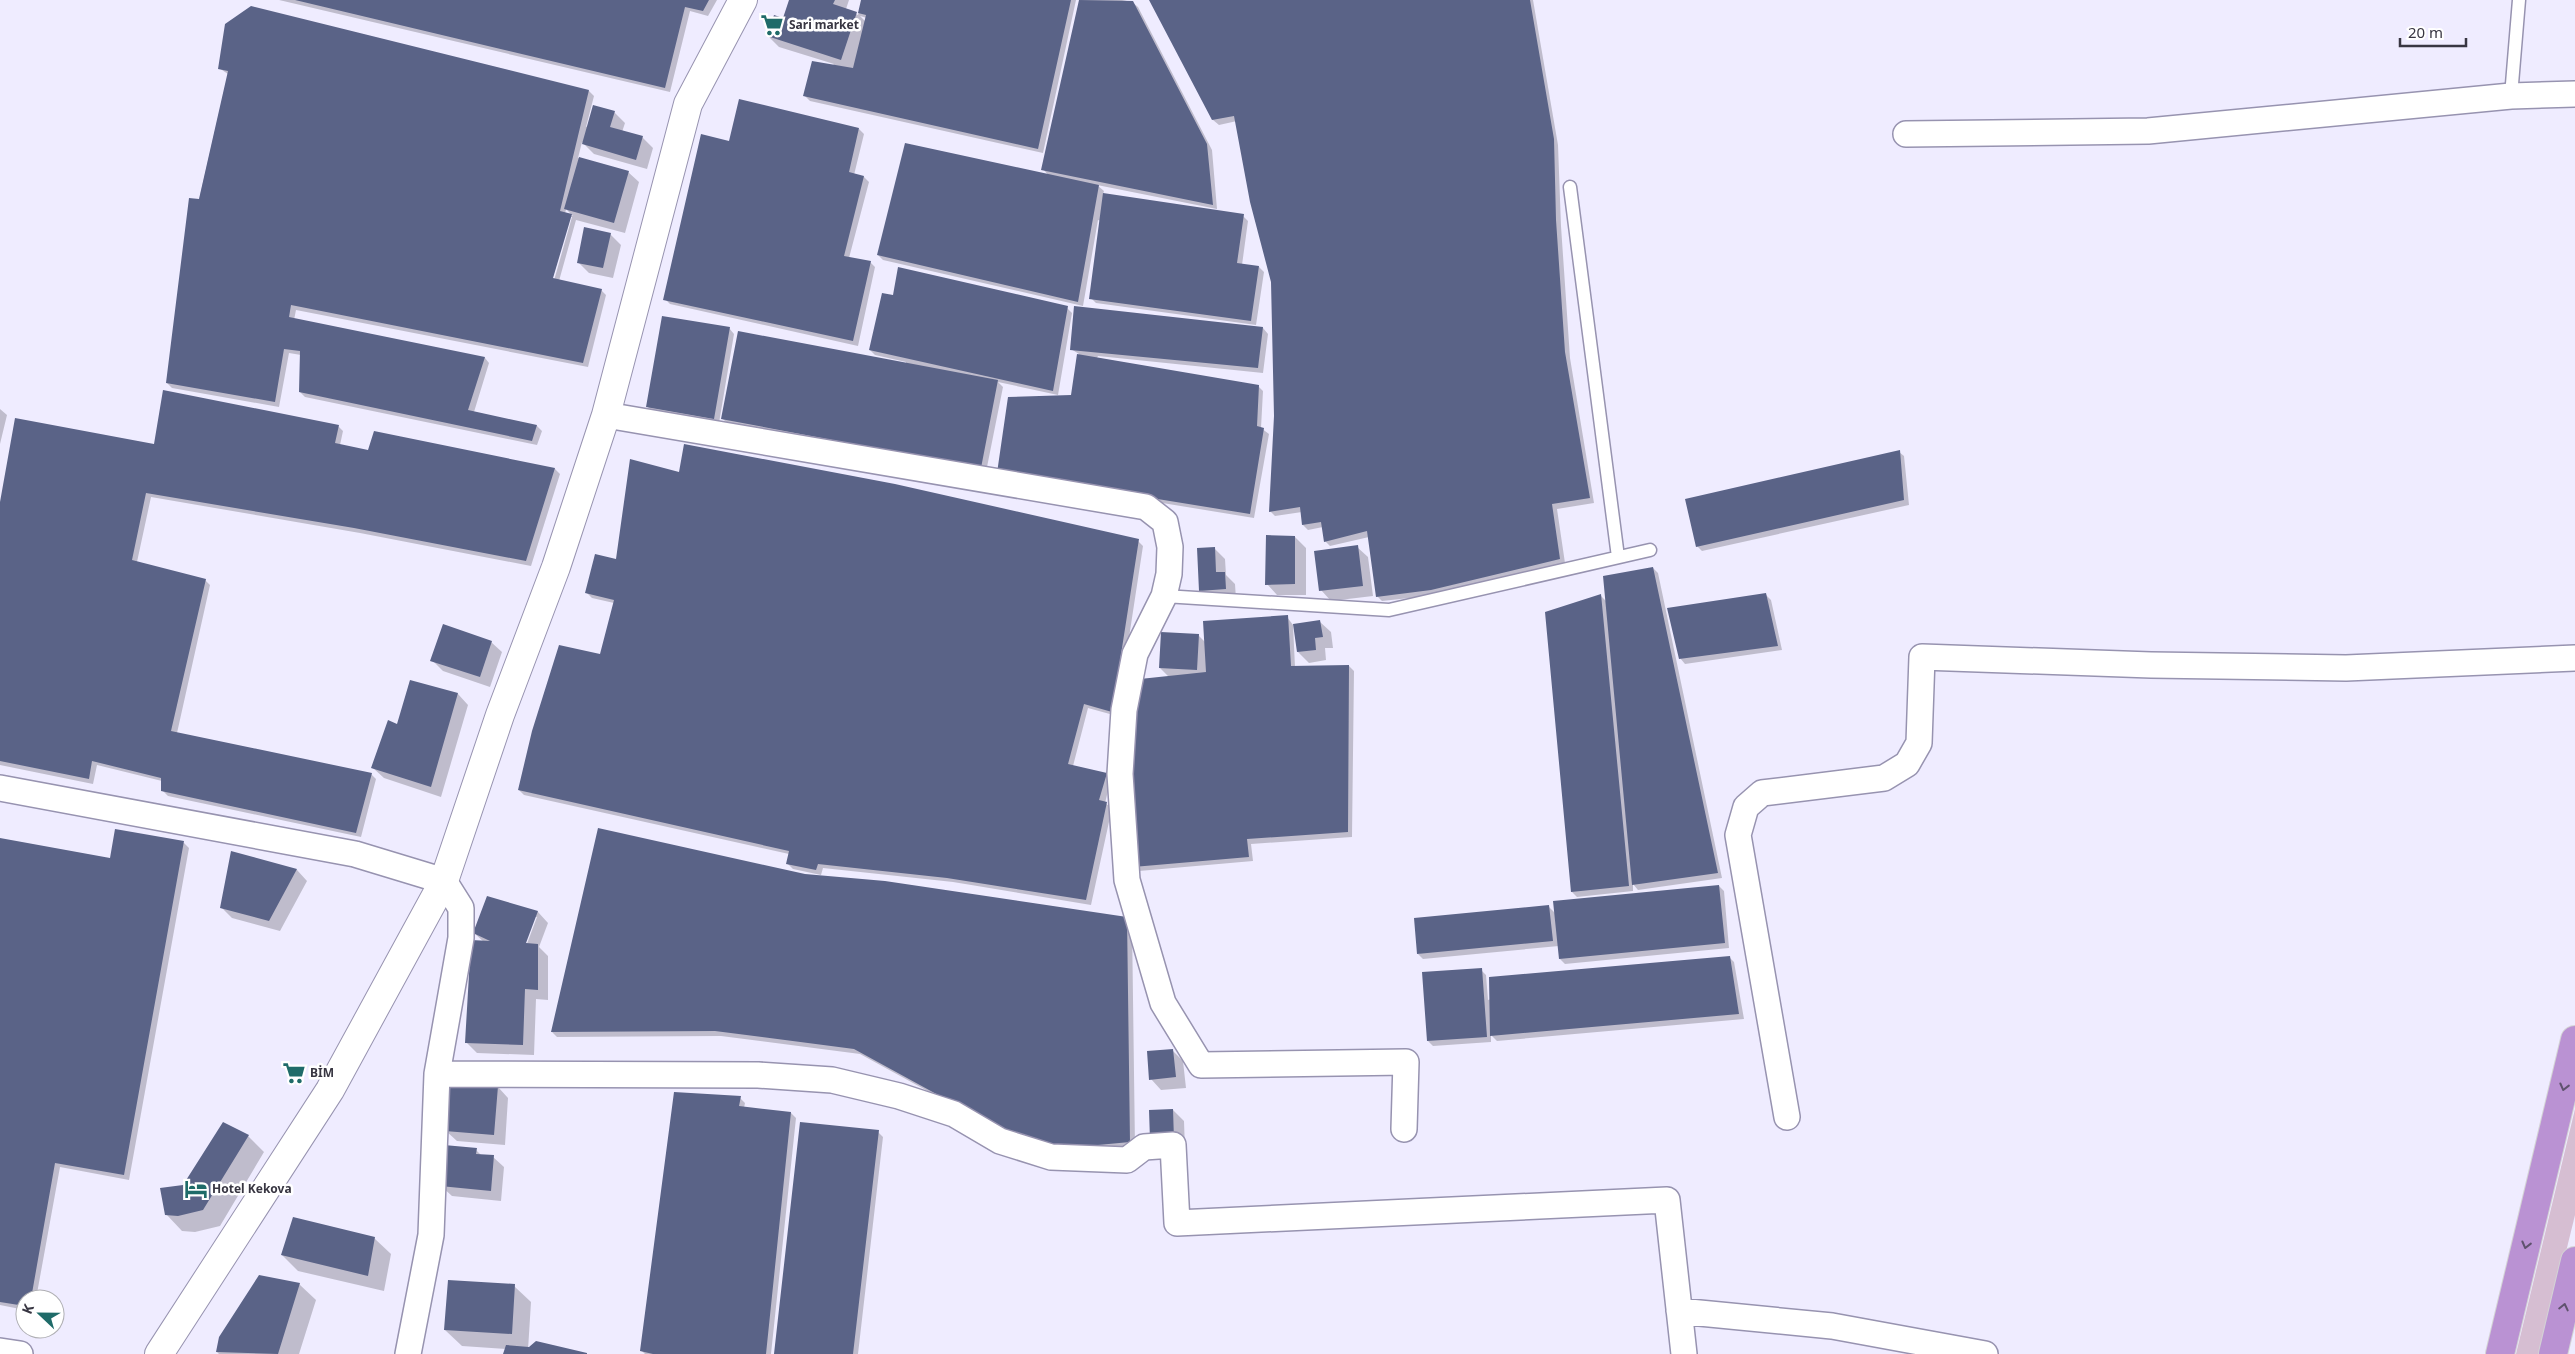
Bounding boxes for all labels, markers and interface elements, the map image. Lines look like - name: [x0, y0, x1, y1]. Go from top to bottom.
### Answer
- supermarket icon: Sari market: [759, 12, 785, 38]
- scale bar: [2400, 15, 2466, 47]
- place label: Sari market: [789, 16, 859, 33]
- text: 20 m: [2408, 22, 2443, 42]
- supermarket icon: BİM: [281, 1060, 307, 1086]
- place label: BİM: [310, 1064, 334, 1081]
- one-way arrow: [2559, 1083, 2570, 1092]
- hotel icon: Hotel Kekova: [183, 1176, 209, 1202]
- place label: Hotel Kekova: [212, 1180, 292, 1197]
- one-way arrow: [2521, 1241, 2532, 1250]
- north arrow: [15, 1289, 65, 1339]
- text: K: [17, 1300, 38, 1317]
- one-way arrow: [2558, 1303, 2569, 1312]

